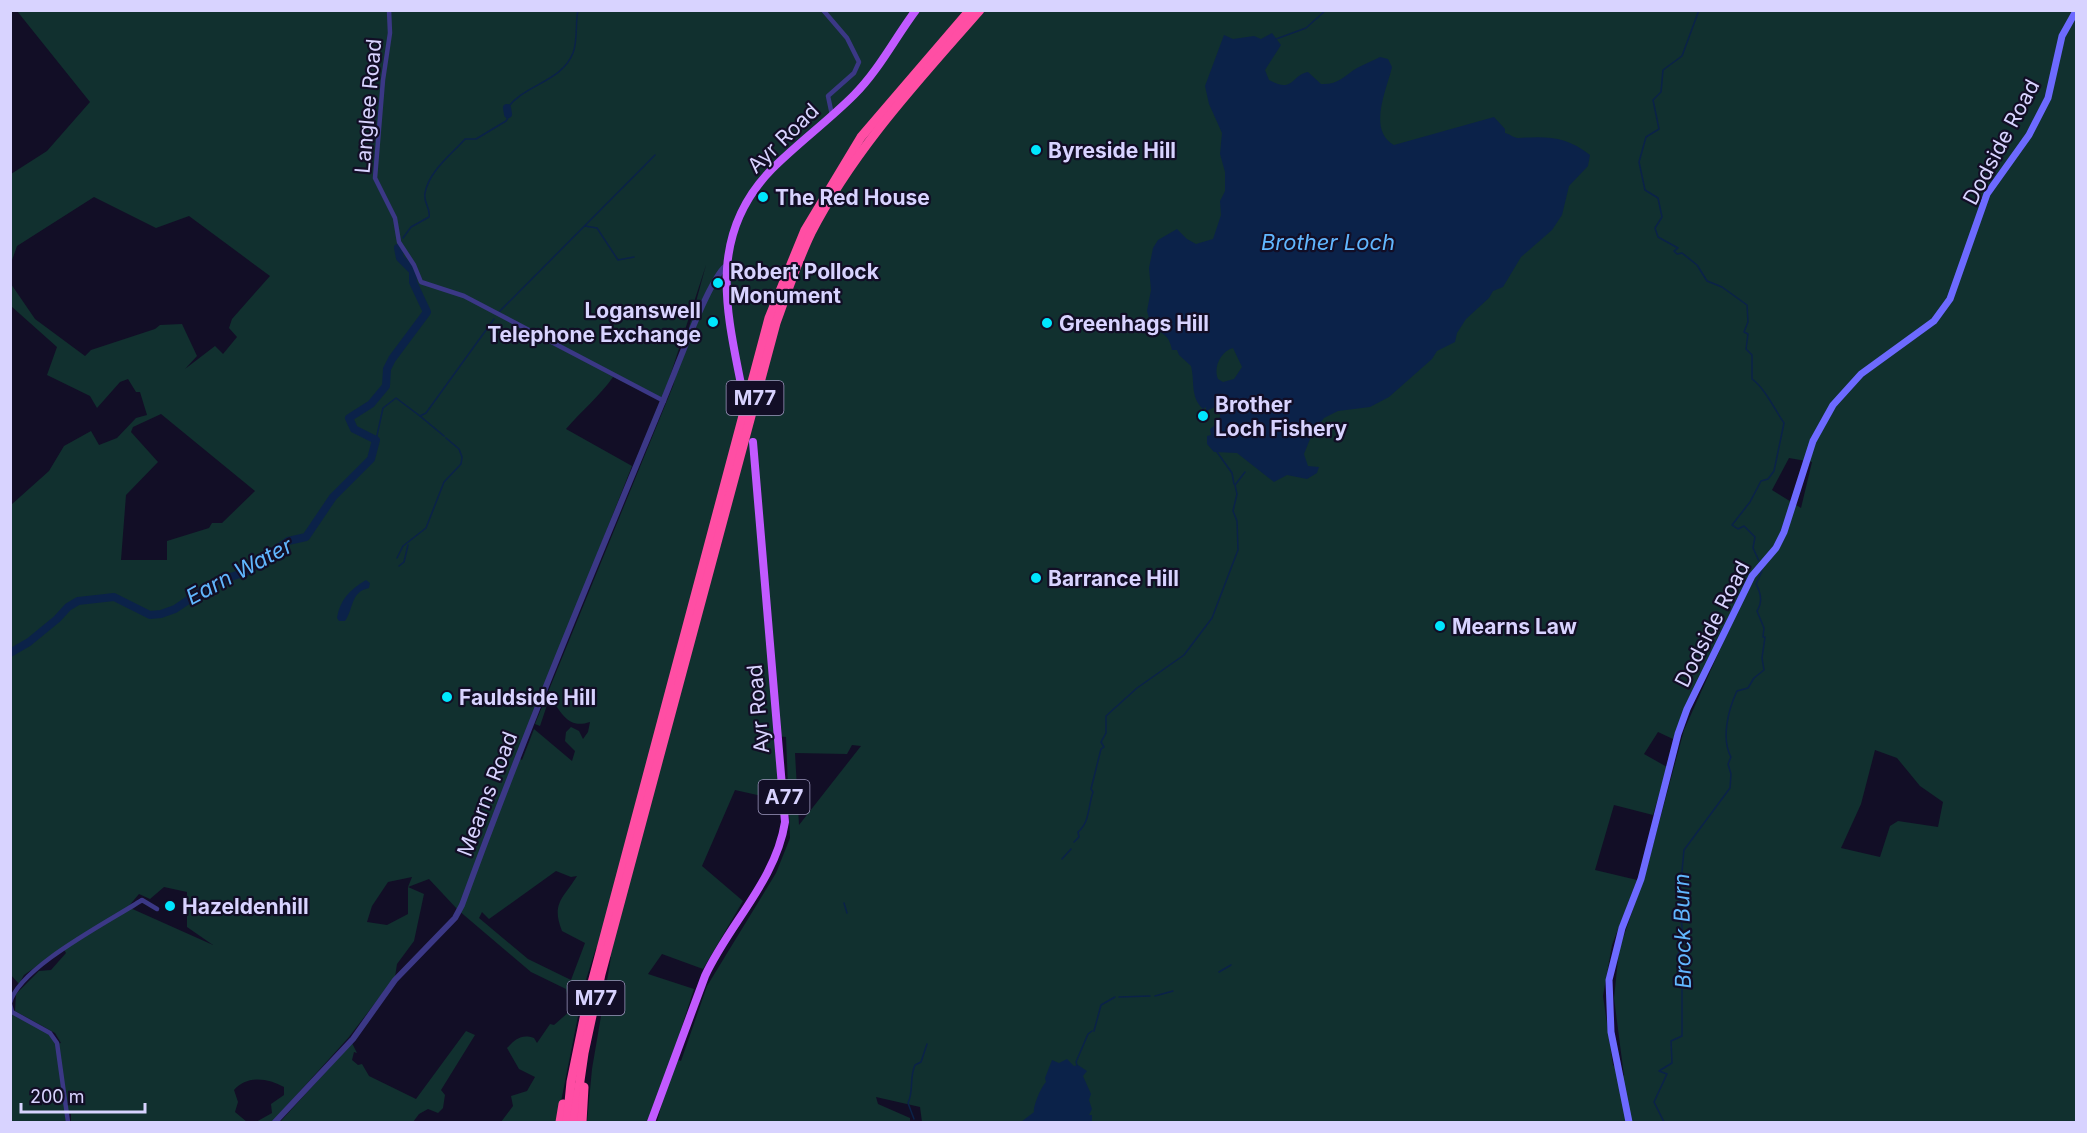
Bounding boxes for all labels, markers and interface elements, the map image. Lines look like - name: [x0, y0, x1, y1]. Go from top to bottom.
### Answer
- street label: Langlee Road: [350, 38, 386, 174]
- street label: Dodside Road: [1957, 75, 2045, 209]
- street label: Ayr Road: [742, 98, 824, 178]
- place label: Byreside Hill: [1048, 138, 1176, 163]
- marker: Byreside Hill: [1029, 143, 1043, 157]
- place label: The Red House: [775, 185, 930, 210]
- marker: The Red House: [756, 190, 770, 204]
- water label: Brother Loch: [1261, 229, 1395, 255]
- place label: Robert Pollock Monument: [730, 259, 880, 308]
- marker: Robert Pollock Monument: [711, 276, 725, 290]
- place label: Loganswell Telephone Exchange: [487, 298, 701, 347]
- place label: Greenhags Hill: [1059, 311, 1209, 336]
- marker: Loganswell Telephone Exchange: [706, 315, 720, 329]
- marker: Greenhags Hill: [1040, 316, 1054, 330]
- road number: M77: [726, 381, 783, 415]
- place label: Brother Loch Fishery: [1215, 392, 1347, 441]
- marker: Brother Loch Fishery: [1196, 409, 1210, 423]
- water label: Earn Water: [181, 532, 297, 610]
- street label: Dodside Road: [1669, 557, 1755, 691]
- place label: Barrance Hill: [1048, 566, 1179, 591]
- marker: Barrance Hill: [1029, 571, 1043, 585]
- place label: Mearns Law: [1452, 614, 1577, 639]
- marker: Mearns Law: [1433, 619, 1447, 633]
- street label: Ayr Road: [742, 663, 774, 755]
- place label: Fauldside Hill: [459, 685, 596, 710]
- marker: Fauldside Hill: [440, 690, 454, 704]
- street label: Mearns Road: [452, 728, 522, 860]
- road number: A77: [758, 780, 810, 814]
- water label: Brock Burn: [1668, 873, 1696, 989]
- place label: Hazeldenhill: [182, 894, 309, 919]
- marker: Hazeldenhill: [163, 899, 177, 913]
- road number: M77: [568, 981, 624, 1015]
- scale bar: [21, 1076, 146, 1114]
- text: 200 m: [30, 1086, 85, 1107]

